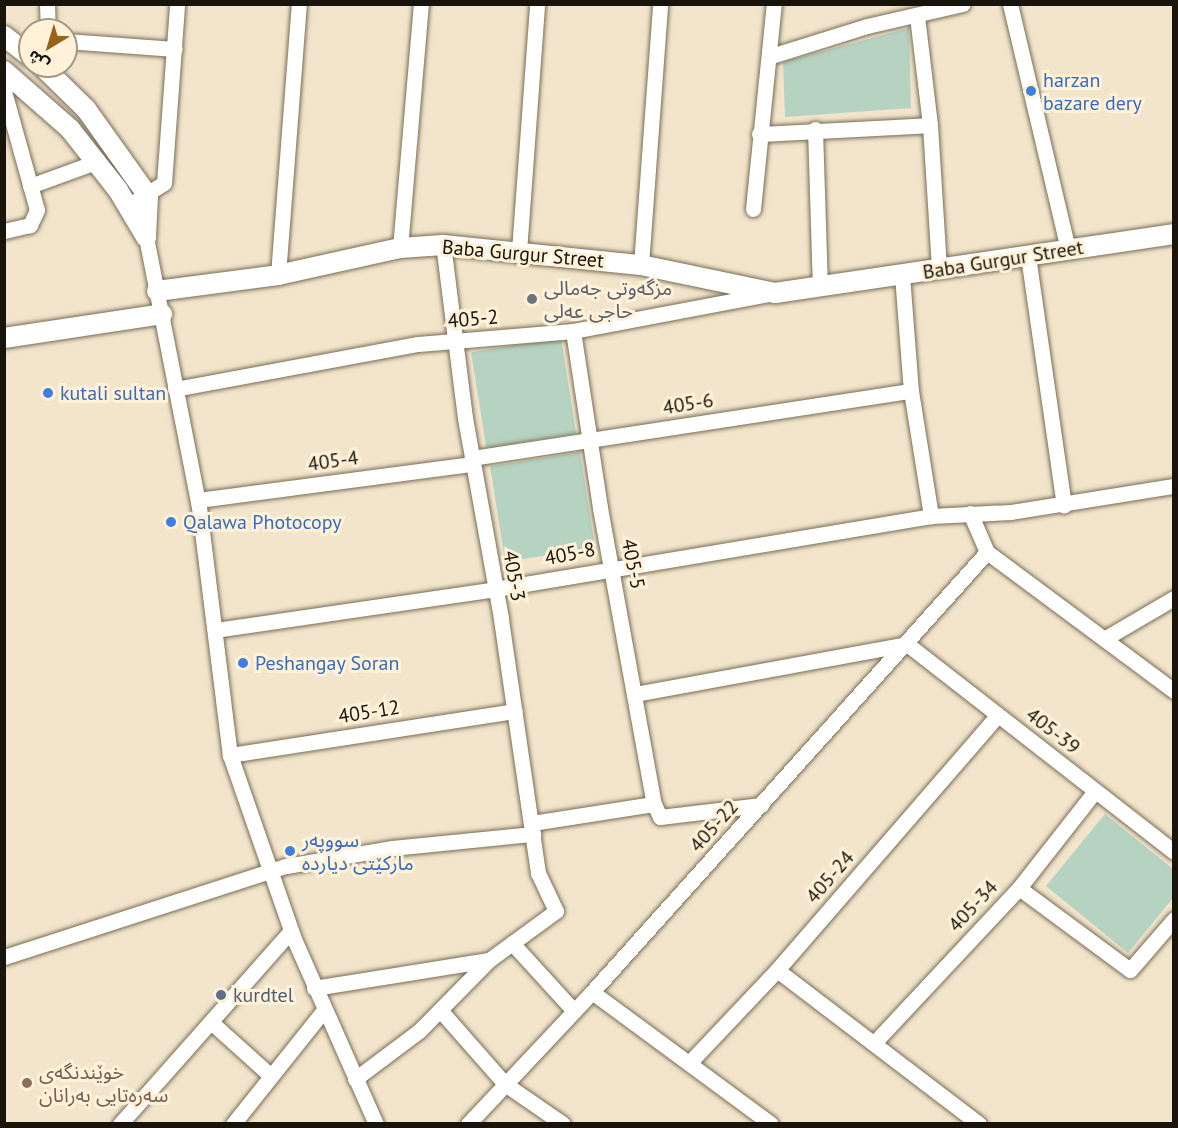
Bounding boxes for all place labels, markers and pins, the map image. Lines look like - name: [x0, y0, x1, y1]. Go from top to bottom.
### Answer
- place label: harzan bazare dery: [1043, 68, 1142, 115]
- marker: harzan bazare dery: [1024, 84, 1038, 98]
- place label: مزگەوتی جەمالی حاجی عەلی: [544, 276, 672, 323]
- marker: مزگەوتی جەمالی حاجی عەلی: [525, 292, 539, 306]
- place label: kutali sultan: [60, 381, 166, 405]
- marker: kutali sultan: [41, 386, 55, 400]
- place label: Qalawa Photocopy: [183, 510, 342, 534]
- marker: Qalawa Photocopy: [164, 515, 178, 529]
- place label: Peshangay Soran: [255, 651, 400, 675]
- marker: Peshangay Soran: [236, 656, 250, 670]
- place label: سووپەر مارکێتی دیاردە: [302, 828, 414, 875]
- marker: سووپەر مارکێتی دیاردە: [283, 844, 297, 858]
- place label: kurdtel: [233, 983, 293, 1007]
- marker: kurdtel: [214, 988, 228, 1002]
- place label: خوێندنگەی سەرەتایی بەرانان: [39, 1060, 168, 1107]
- marker: خوێندنگەی سەرەتایی بەرانان: [20, 1076, 34, 1090]

